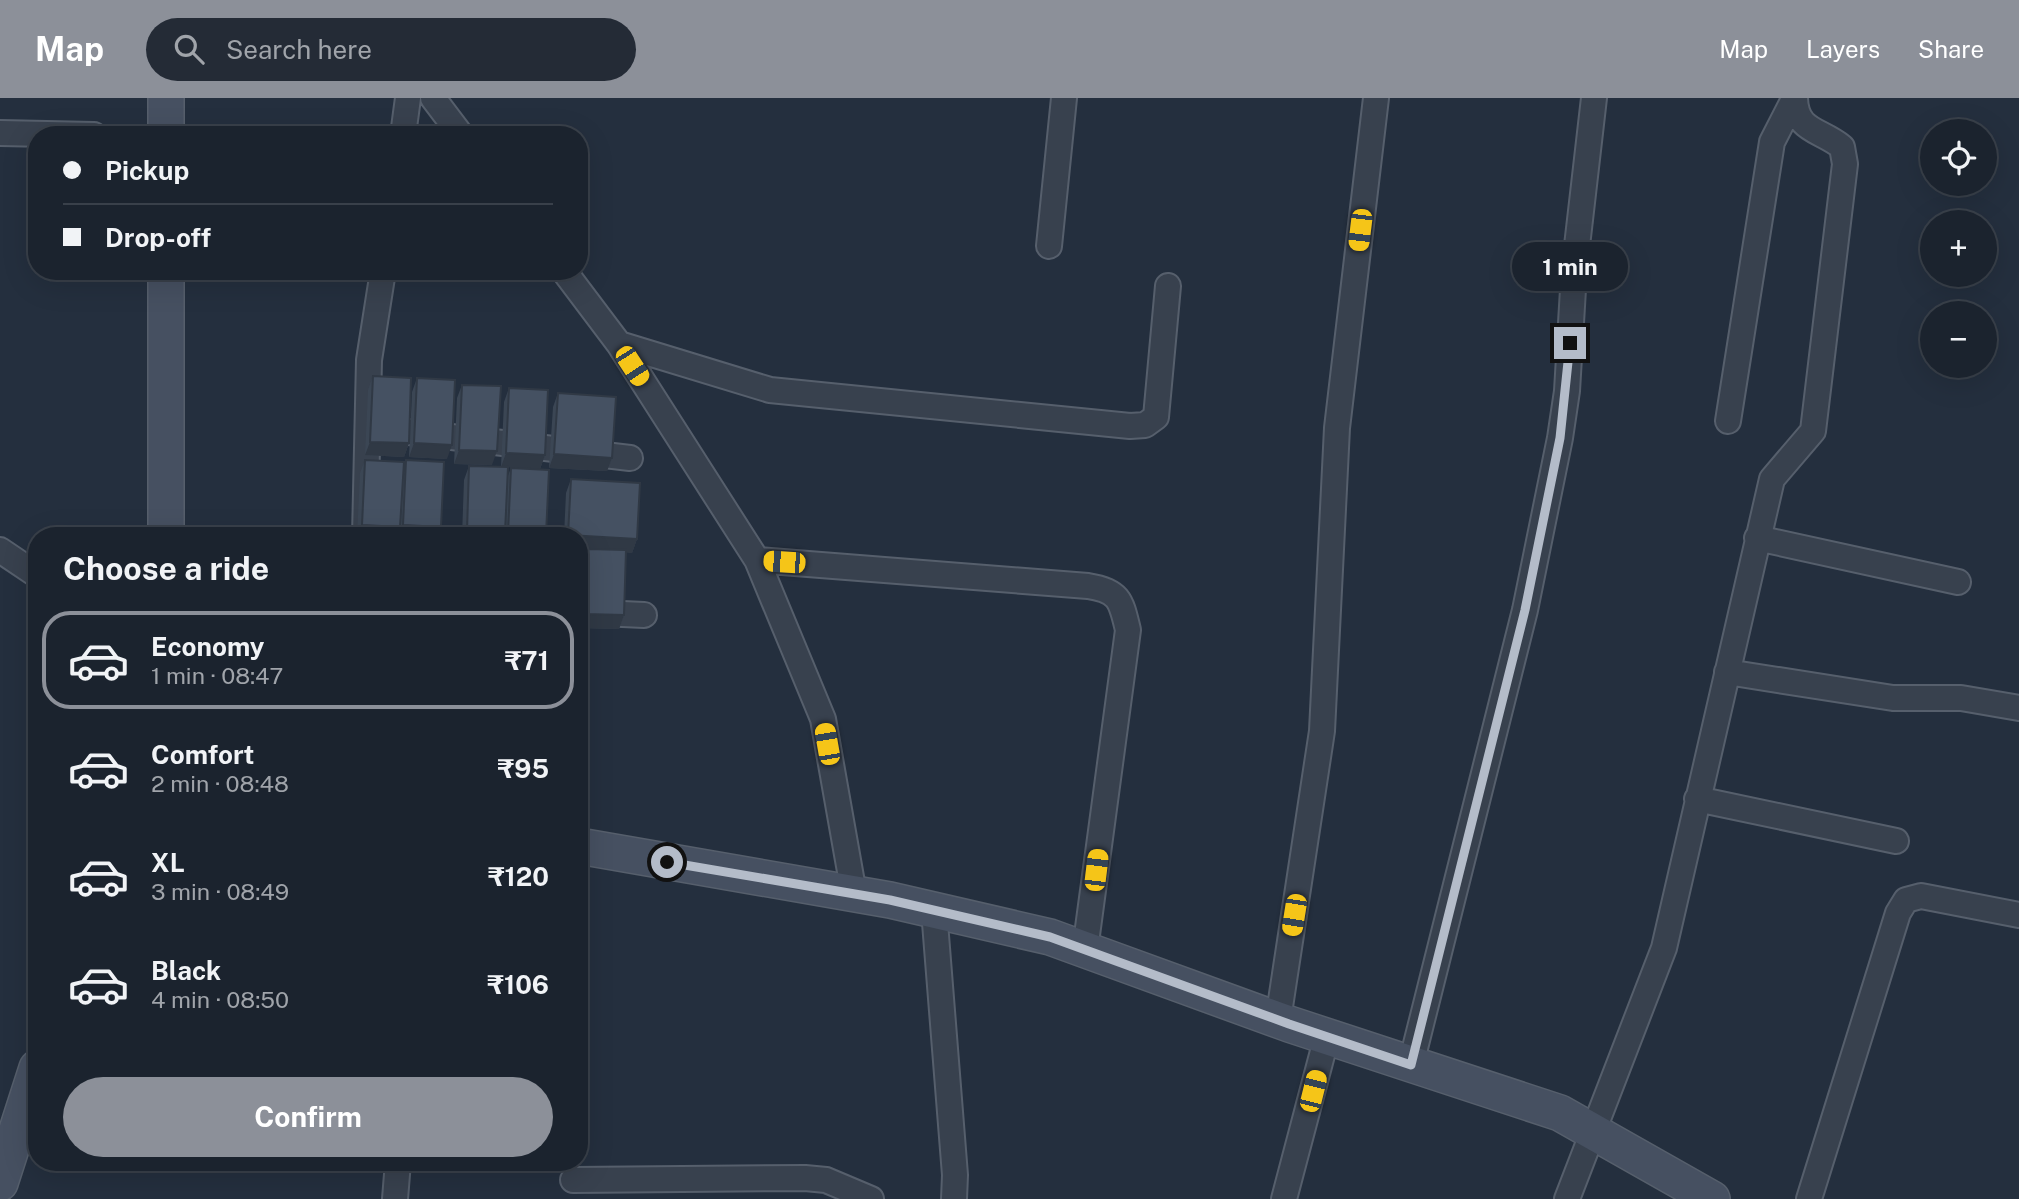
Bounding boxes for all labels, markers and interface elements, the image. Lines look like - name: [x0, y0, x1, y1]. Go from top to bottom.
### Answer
- search box: [146, 18, 636, 81]
- text: Map: [35, 30, 104, 68]
- icon: search: [170, 30, 208, 68]
- text: Search here: [226, 34, 372, 65]
- text: Map: [1719, 35, 1768, 63]
- text: Layers: [1806, 35, 1880, 63]
- text: Share: [1918, 35, 1984, 63]
- map controls: [1920, 119, 1997, 378]
- button: locate: [1920, 119, 1997, 196]
- text: Pickup: [105, 155, 189, 186]
- car: [1348, 208, 1373, 252]
- button: +: [1920, 210, 1997, 287]
- text: Drop-off: [105, 222, 211, 253]
- callout: 1 min: [1512, 242, 1628, 290]
- text: 1 min: [1542, 253, 1598, 280]
- button: −: [1920, 301, 1997, 378]
- route end: [1554, 327, 1586, 359]
- car: [612, 343, 653, 389]
- text: Choose a ride: [63, 550, 269, 587]
- car: [763, 550, 806, 574]
- icon: car: [67, 629, 130, 692]
- text: Economy: [151, 631, 264, 662]
- text: ₹71: [505, 645, 549, 676]
- text: 1 min · 08:47: [151, 662, 283, 689]
- car: [814, 721, 841, 767]
- icon: car: [67, 737, 130, 800]
- text: Comfort: [151, 739, 254, 770]
- text: ₹95: [498, 753, 549, 784]
- text: 2 min · 08:48: [151, 770, 289, 797]
- icon: car: [67, 845, 130, 908]
- route start: [651, 846, 683, 878]
- text: XL: [151, 847, 185, 878]
- car: [1084, 848, 1109, 892]
- text: ₹120: [488, 861, 549, 892]
- text: 3 min · 08:49: [151, 878, 289, 905]
- car: [1281, 893, 1308, 937]
- icon: car: [67, 953, 130, 1016]
- text: Black: [151, 955, 221, 986]
- text: ₹106: [487, 969, 549, 1000]
- text: 4 min · 08:50: [151, 986, 289, 1013]
- car: [1298, 1068, 1329, 1114]
- button: Confirm: [63, 1077, 553, 1157]

